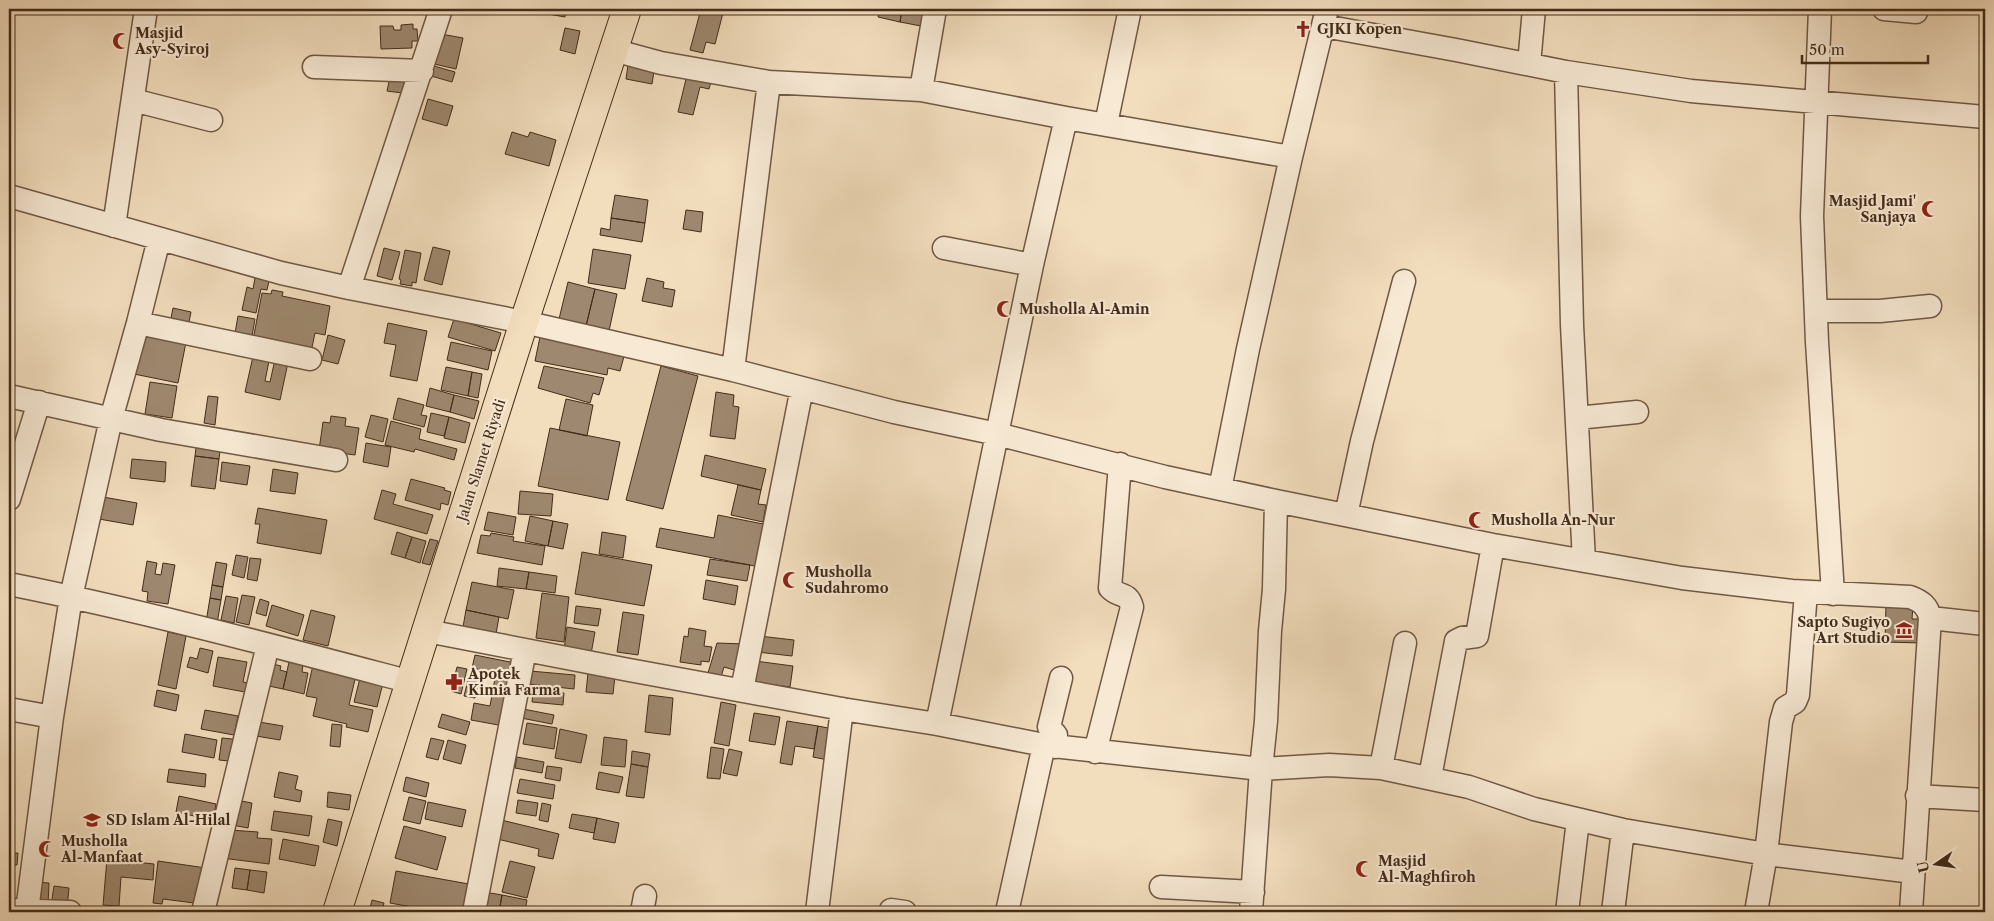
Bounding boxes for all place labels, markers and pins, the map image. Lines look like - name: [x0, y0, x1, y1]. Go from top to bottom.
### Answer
- church icon: GJKI Kopen: [1293, 19, 1313, 39]
- place label: GJKI Kopen: [1317, 20, 1403, 38]
- place label: Masjid Asy-Syiroj: [134, 24, 209, 58]
- mosque icon: Masjid Asy-Syiroj: [111, 31, 131, 51]
- place label: Masjid Jami' Sanjaya: [1829, 192, 1917, 226]
- mosque icon: Masjid Jami' Sanjaya: [1920, 199, 1940, 219]
- mosque icon: Musholla Al-Amin: [995, 299, 1015, 319]
- place label: Musholla Al-Amin: [1019, 300, 1150, 318]
- mosque icon: Musholla An-Nur: [1467, 510, 1487, 530]
- place label: Musholla An-Nur: [1491, 511, 1615, 529]
- place label: Musholla Sudahromo: [805, 563, 889, 597]
- mosque icon: Musholla Sudahromo: [781, 570, 801, 590]
- place label: Sapto Sugiyo Art Studio: [1797, 613, 1890, 647]
- museum icon: Sapto Sugiyo Art Studio: [1894, 620, 1914, 640]
- place label: Apotek Kimia Farma: [467, 665, 561, 699]
- pharmacy icon: Apotek Kimia Farma: [444, 672, 464, 692]
- school or university icon: SD Islam Al-Hilal: [82, 810, 102, 830]
- place label: SD Islam Al-Hilal: [106, 811, 231, 829]
- place label: Musholla Al-Manfaat: [60, 832, 143, 866]
- mosque icon: Musholla Al-Manfaat: [37, 839, 57, 859]
- place label: Masjid Al-Maghfiroh: [1377, 852, 1476, 886]
- mosque icon: Masjid Al-Maghfiroh: [1354, 859, 1374, 879]

